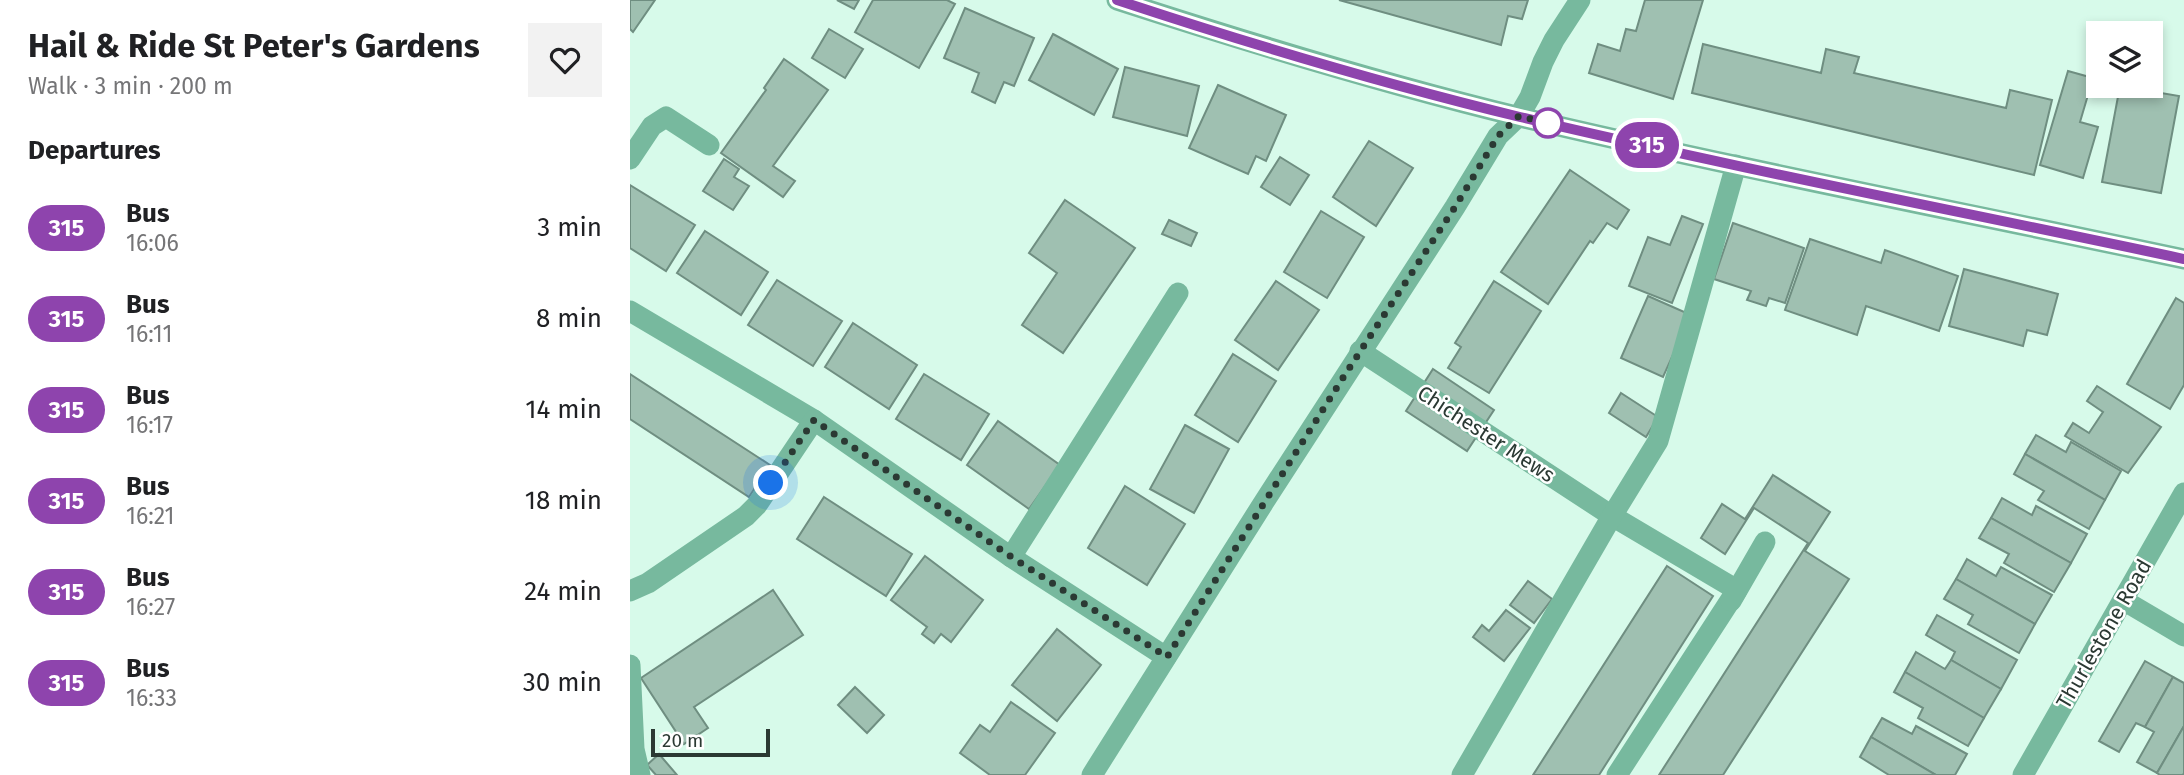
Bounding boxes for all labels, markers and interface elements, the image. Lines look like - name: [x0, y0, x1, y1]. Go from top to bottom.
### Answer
- map controls: [2086, 21, 2163, 98]
- button: layers: [2086, 21, 2163, 98]
- button: heart: [528, 23, 602, 97]
- text: Hail & Ride St Peter's Gardens: [28, 26, 480, 66]
- text: Walk · 3 min · 200 m: [28, 72, 233, 100]
- unlabelled marker: [1533, 108, 1563, 138]
- line badge: 315: [1607, 122, 1687, 168]
- text: 315: [1629, 131, 1665, 159]
- text: Departures: [28, 135, 161, 166]
- text: Bus: [126, 198, 169, 229]
- text: 3 min: [537, 212, 602, 243]
- text: 315: [49, 214, 84, 242]
- text: 16:06: [126, 229, 179, 257]
- text: Bus: [126, 289, 169, 320]
- text: 8 min: [536, 303, 602, 334]
- text: 315: [49, 305, 84, 333]
- text: 16:11: [126, 320, 172, 348]
- text: Bus: [126, 380, 169, 411]
- street label: Chichester Mews: [1412, 380, 1560, 488]
- text: 14 min: [525, 394, 602, 425]
- text: 315: [49, 396, 84, 424]
- text: 16:17: [126, 411, 173, 439]
- your location: [753, 465, 788, 500]
- text: Bus: [126, 471, 169, 502]
- text: 18 min: [525, 485, 602, 516]
- text: 315: [49, 487, 84, 515]
- text: 16:21: [126, 502, 175, 530]
- street label: Thurlestone Road: [2051, 555, 2157, 713]
- text: Bus: [126, 562, 169, 593]
- text: 24 min: [524, 576, 602, 607]
- text: 315: [49, 578, 84, 606]
- text: 16:27: [126, 593, 175, 621]
- text: Bus: [126, 653, 169, 684]
- text: 30 min: [523, 667, 602, 698]
- text: 315: [49, 669, 84, 697]
- text: 16:33: [126, 684, 177, 712]
- scale bar: [651, 726, 770, 758]
- text: 20 m: [662, 729, 703, 752]

